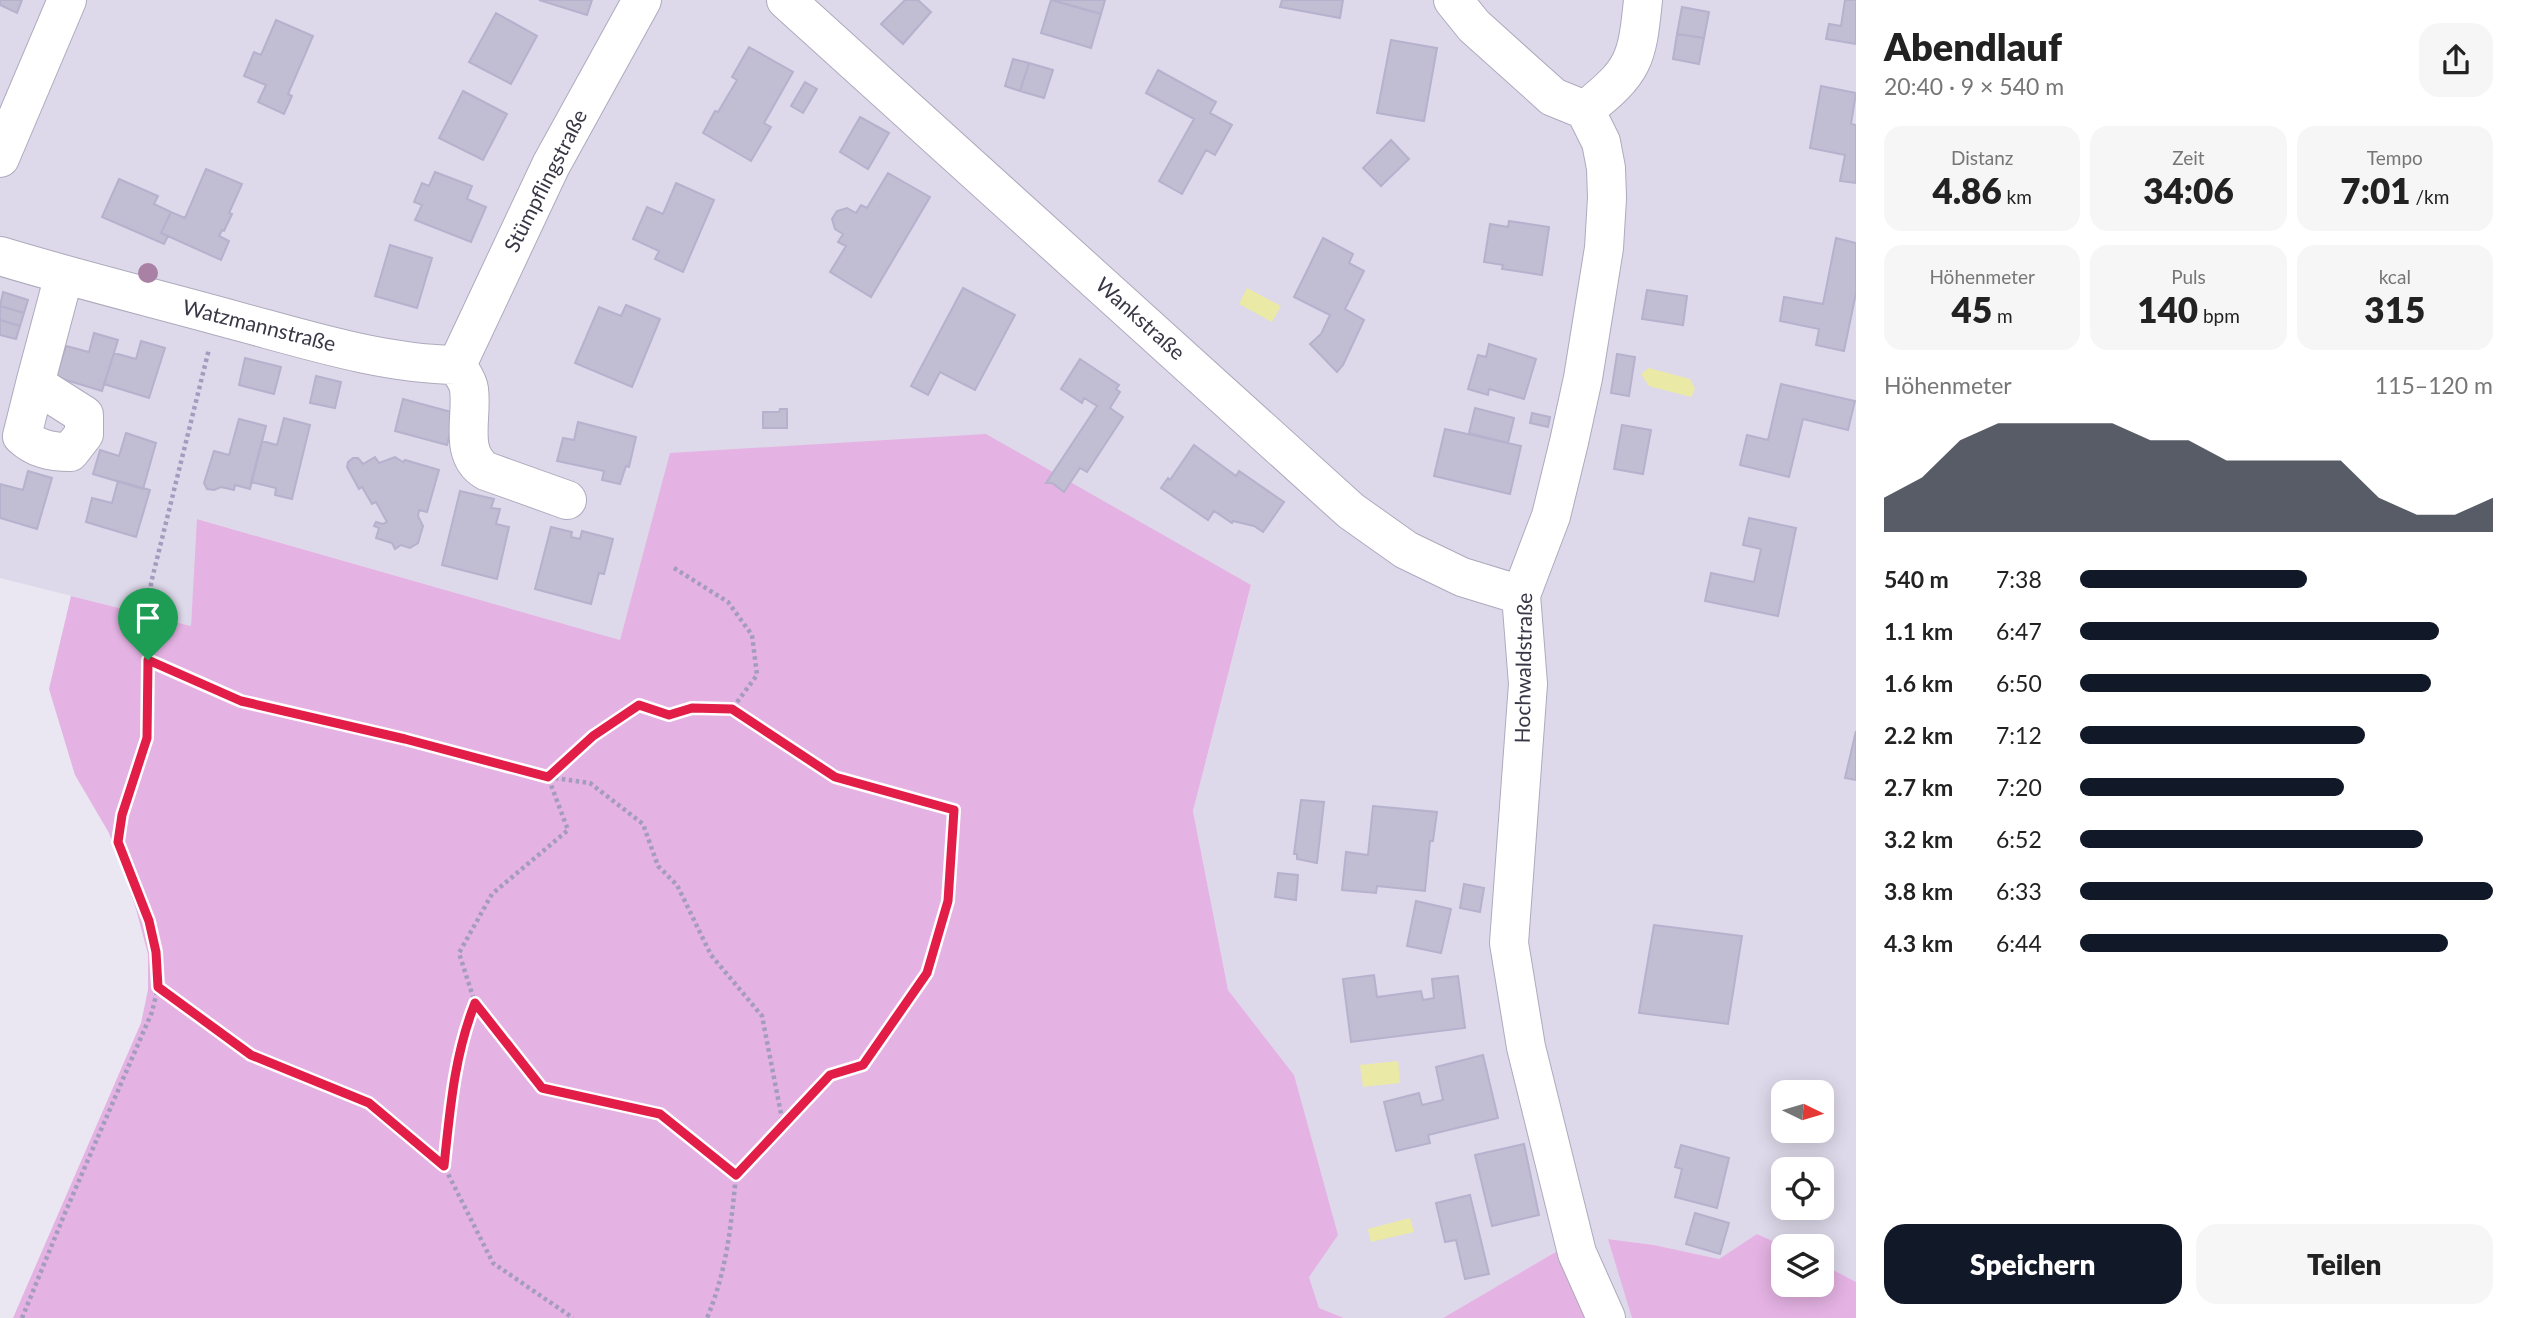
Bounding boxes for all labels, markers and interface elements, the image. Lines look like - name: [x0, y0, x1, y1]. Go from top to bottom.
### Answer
- text: Abendlauf: [1884, 23, 2062, 69]
- button: share: [2419, 23, 2493, 97]
- text: 20:40 · 9 × 540 m: [1884, 72, 2064, 100]
- street label: Stümpflingstraße: [498, 105, 591, 256]
- text: Distanz: [1951, 146, 2013, 169]
- text: Zeit: [2172, 146, 2205, 169]
- text: Tempo: [2367, 146, 2423, 169]
- text: 4.86: [1932, 169, 2002, 211]
- text: 34:06: [2143, 169, 2234, 211]
- text: 7:01: [2340, 169, 2411, 211]
- text: km: [2002, 185, 2032, 208]
- text: /km: [2411, 185, 2449, 208]
- text: Höhenmeter: [1929, 265, 2035, 288]
- text: Puls: [2171, 265, 2206, 288]
- text: kcal: [2379, 265, 2411, 288]
- street label: Wankstraße: [1091, 271, 1191, 364]
- text: 45: [1952, 288, 1992, 330]
- text: 140: [2137, 288, 2198, 330]
- text: 315: [2364, 288, 2425, 330]
- street label: Watzmannstraße: [180, 293, 338, 356]
- text: m: [1992, 304, 2013, 327]
- text: bpm: [2198, 304, 2240, 327]
- text: Höhenmeter: [1884, 371, 2012, 399]
- text: 115–120 m: [2375, 371, 2493, 399]
- text: 540 m: [1884, 565, 1949, 593]
- text: 7:38: [1996, 565, 2042, 593]
- pin: [118, 588, 178, 660]
- street label: Hochwaldstraße: [1509, 592, 1536, 744]
- icon: arrive: [129, 599, 167, 637]
- text: 1.1 km: [1884, 617, 1953, 645]
- text: 6:47: [1996, 617, 2042, 645]
- text: 1.6 km: [1884, 669, 1953, 697]
- text: 6:50: [1996, 669, 2042, 697]
- text: 2.2 km: [1884, 721, 1953, 749]
- text: 7:12: [1996, 721, 2042, 749]
- text: 2.7 km: [1884, 773, 1953, 801]
- text: 7:20: [1996, 773, 2042, 801]
- text: 3.2 km: [1884, 825, 1953, 853]
- text: 6:52: [1996, 825, 2042, 853]
- text: 3.8 km: [1884, 877, 1953, 905]
- text: 6:33: [1996, 877, 2042, 905]
- text: 4.3 km: [1884, 929, 1953, 957]
- text: 6:44: [1996, 929, 2042, 957]
- north arrow: [1771, 1080, 1834, 1143]
- map controls: [1771, 1080, 1834, 1297]
- button: locate: [1771, 1157, 1834, 1220]
- button: Speichern: [1884, 1224, 2182, 1304]
- button: Teilen: [2196, 1224, 2493, 1304]
- button: layers: [1771, 1234, 1834, 1297]

